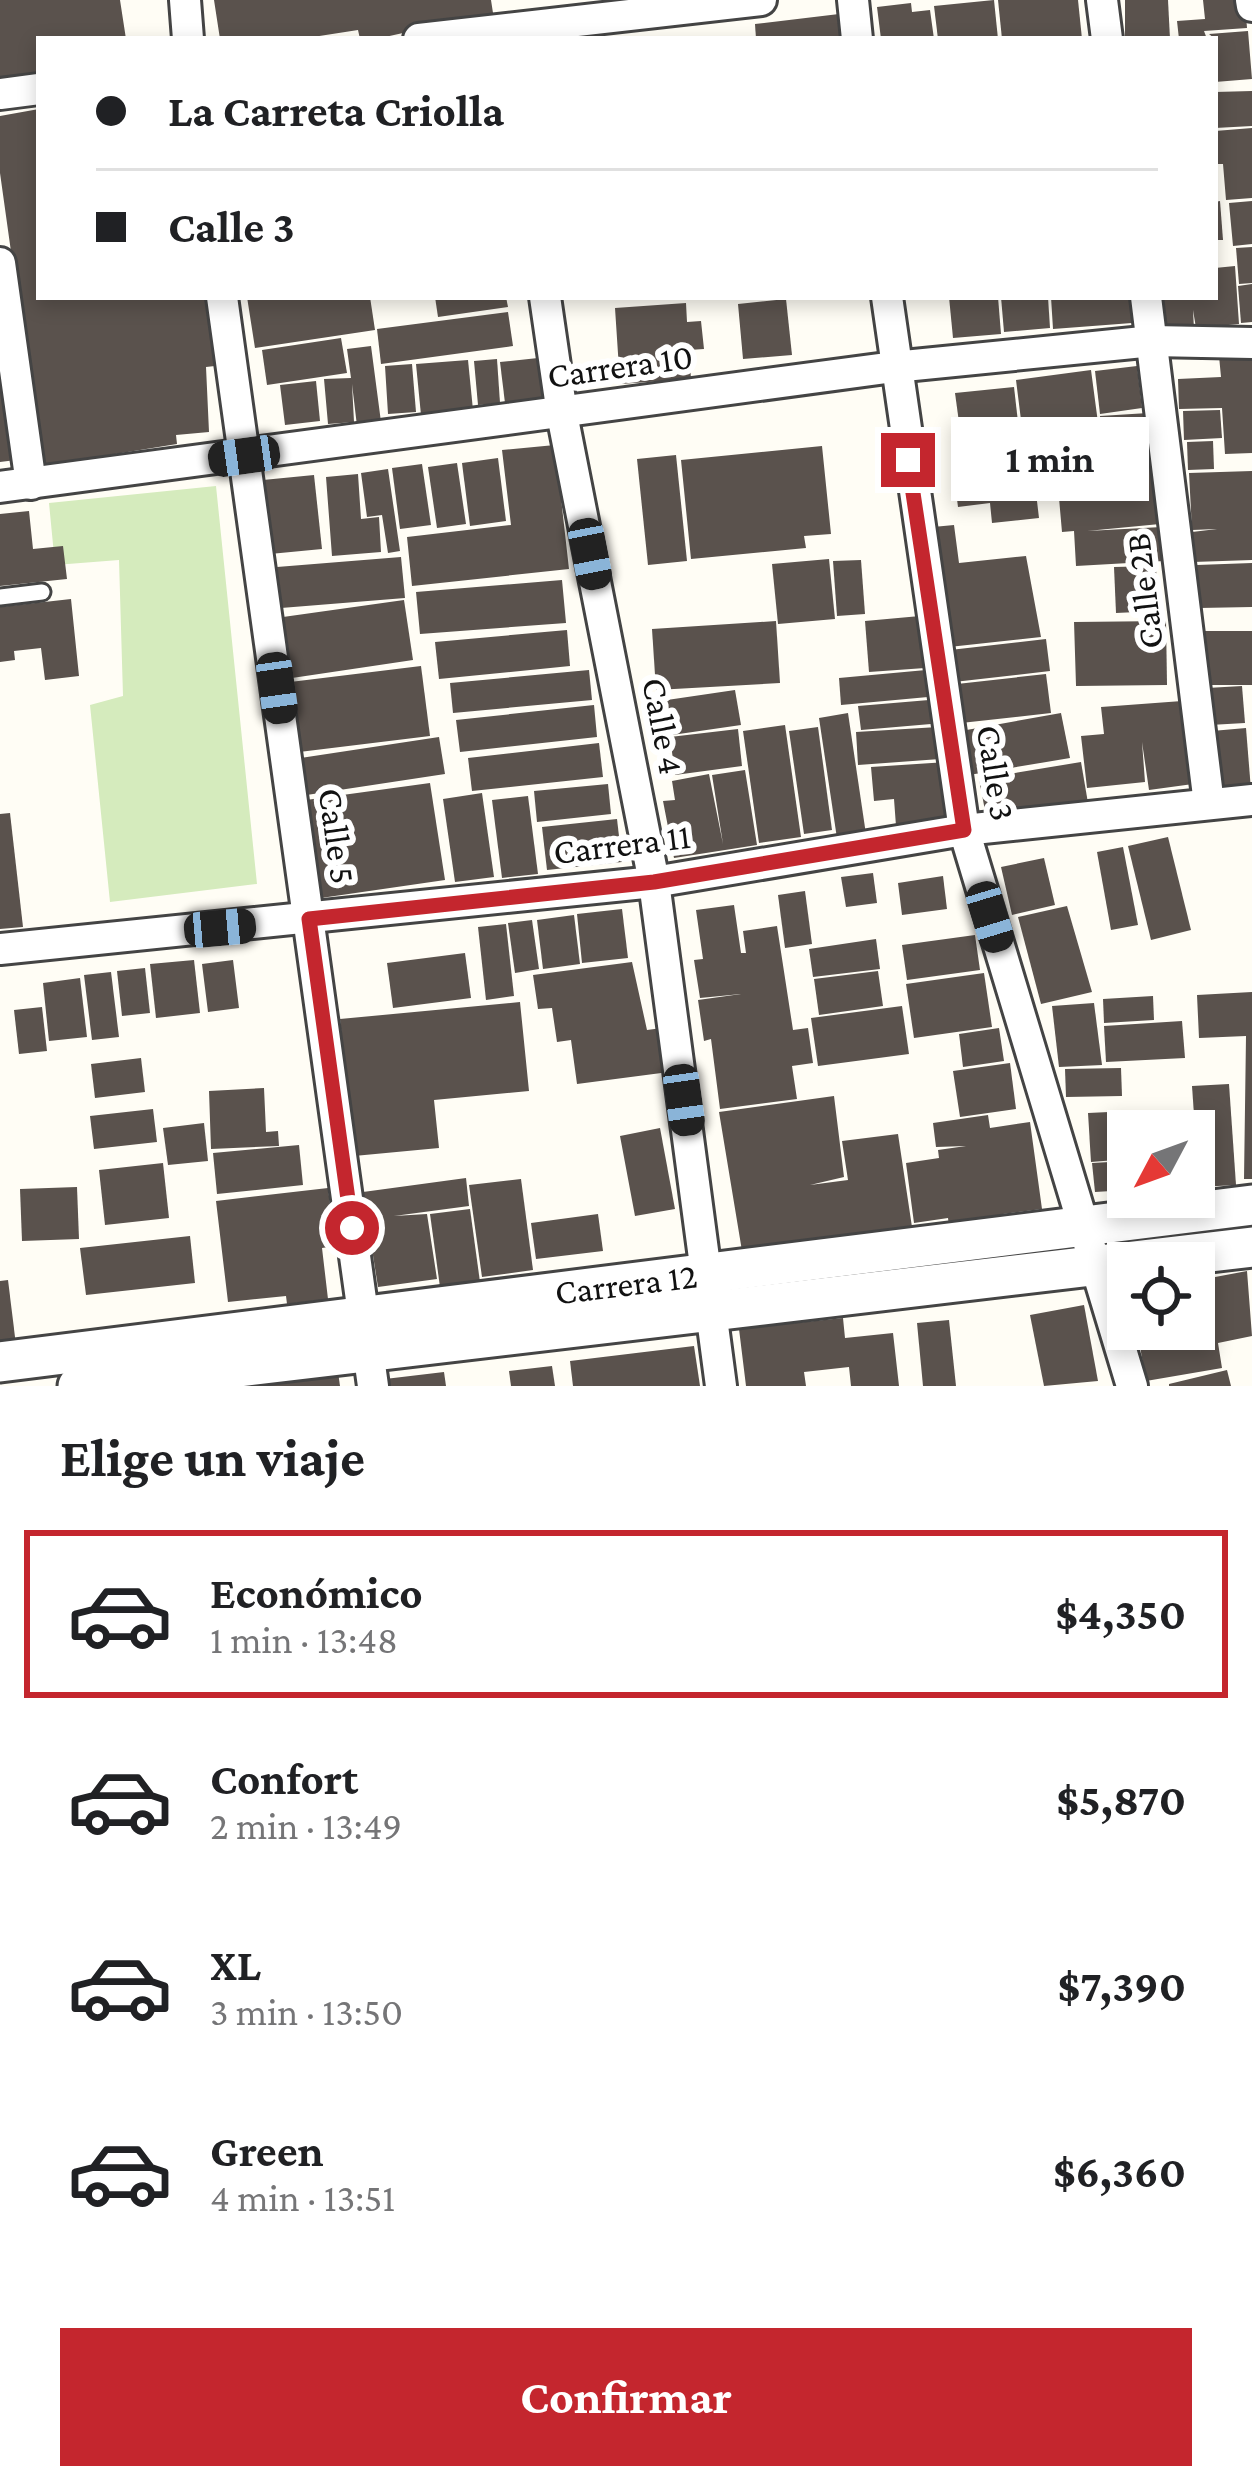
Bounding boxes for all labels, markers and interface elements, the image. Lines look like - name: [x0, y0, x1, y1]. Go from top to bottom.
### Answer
- text: La Carreta Criolla: [168, 86, 504, 136]
- text: Calle 3: [168, 202, 295, 252]
- street label: Carrera 10: [545, 336, 695, 396]
- callout: 1 min: [950, 418, 1148, 502]
- car: [206, 433, 282, 479]
- route end: [881, 433, 935, 487]
- text: 1 min: [1006, 437, 1094, 480]
- car: [565, 515, 615, 593]
- street label: Calle 2B: [1117, 531, 1171, 651]
- car: [254, 650, 300, 726]
- street label: Calle 4: [634, 674, 692, 778]
- street label: Calle 3: [969, 722, 1023, 824]
- street label: Calle 5: [311, 786, 363, 886]
- street label: Carrera 11: [551, 816, 693, 872]
- car: [962, 877, 1018, 957]
- car: [183, 907, 257, 949]
- car: [661, 1062, 707, 1138]
- north arrow: [1107, 1110, 1215, 1218]
- map controls: [1107, 1110, 1215, 1350]
- route start: [325, 1201, 379, 1255]
- button: locate: [1107, 1242, 1215, 1350]
- street label: Carrera 12: [553, 1255, 699, 1313]
- text: Elige un viaje: [60, 1428, 365, 1488]
- icon: car: [66, 1560, 174, 1668]
- text: Económico: [210, 1568, 423, 1618]
- text: $4,350: [1055, 1589, 1186, 1639]
- text: 1 min · 13:48: [210, 1618, 398, 1661]
- icon: car: [66, 1746, 174, 1854]
- text: Confort: [210, 1754, 358, 1804]
- text: $5,870: [1056, 1775, 1186, 1825]
- text: 2 min · 13:49: [210, 1804, 402, 1847]
- icon: car: [66, 1932, 174, 2040]
- text: XL: [210, 1940, 261, 1990]
- text: $7,390: [1058, 1961, 1186, 2011]
- text: 3 min · 13:50: [210, 1990, 403, 2033]
- icon: car: [66, 2118, 174, 2226]
- text: Green: [210, 2126, 324, 2176]
- text: $6,360: [1053, 2147, 1186, 2197]
- text: 4 min · 13:51: [210, 2176, 395, 2219]
- button: Confirmar: [60, 2328, 1192, 2466]

